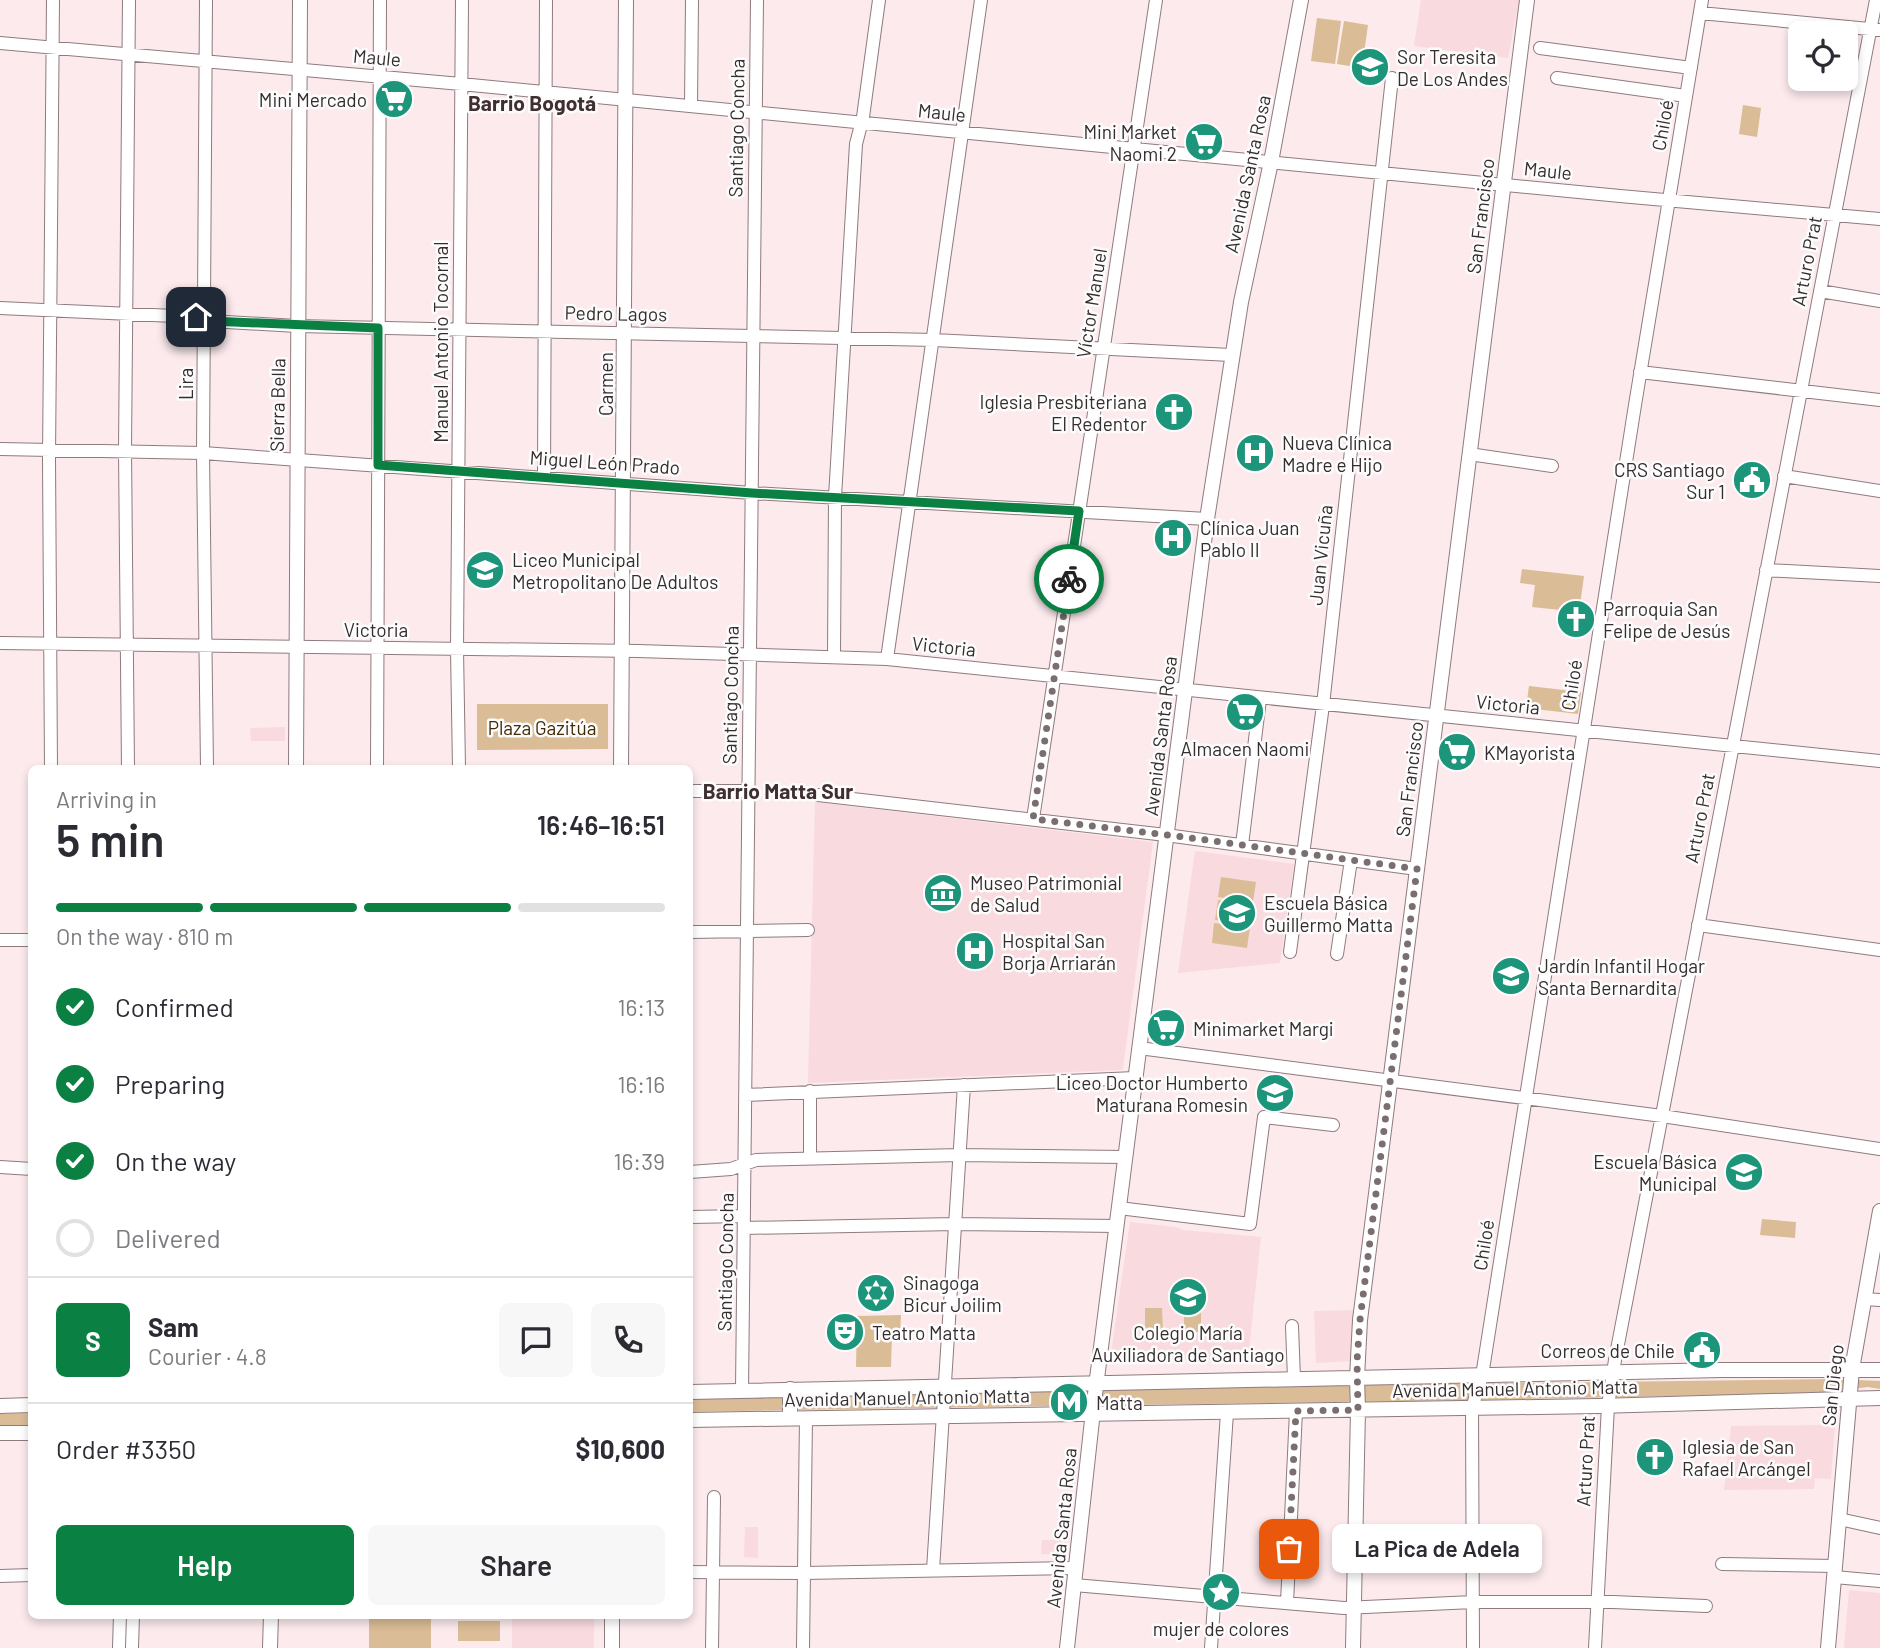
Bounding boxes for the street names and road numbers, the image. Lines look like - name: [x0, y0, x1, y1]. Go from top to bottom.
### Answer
- street label: Maule: [352, 43, 402, 71]
- street label: Santiago Concha: [723, 59, 749, 197]
- street label: Avenida Santa Rosa: [1219, 93, 1275, 255]
- street label: Maule: [917, 98, 967, 126]
- street label: Chiloé: [1646, 98, 1678, 152]
- street label: Maule: [1523, 156, 1573, 184]
- street label: San Francisco: [1462, 157, 1498, 275]
- street label: Arturo Prat: [1786, 214, 1826, 308]
- street label: Manuel Antonio Tocornal: [429, 241, 452, 443]
- street label: Víctor Manuel: [1071, 246, 1111, 360]
- street label: Pedro Lagos: [565, 301, 667, 325]
- street label: Carmen: [594, 352, 617, 416]
- street label: Sierra Bella: [265, 358, 289, 452]
- street label: Lira: [174, 368, 197, 400]
- street label: Miguel León Prado: [529, 445, 681, 479]
- street label: Juan Vicuña: [1303, 504, 1337, 606]
- street label: Victoria: [344, 618, 408, 641]
- street label: Santiago Concha: [717, 626, 743, 764]
- street label: Victoria: [911, 631, 977, 661]
- street label: Avenida Santa Rosa: [1139, 655, 1181, 817]
- street label: Chiloé: [1556, 658, 1586, 712]
- street label: Victoria: [1475, 689, 1541, 719]
- street label: San Francisco: [1391, 720, 1427, 838]
- street label: Arturo Prat: [1679, 771, 1719, 865]
- street label: Santiago Concha: [712, 1193, 738, 1331]
- street label: Chiloé: [1468, 1218, 1498, 1272]
- street label: San Diego: [1816, 1343, 1848, 1427]
- street label: Avenida Manuel Antonio Matta: [1392, 1374, 1638, 1402]
- street label: Avenida Manuel Antonio Matta: [784, 1383, 1030, 1411]
- street label: Arturo Prat: [1571, 1415, 1599, 1507]
- street label: Avenida Santa Rosa: [1041, 1447, 1081, 1609]

